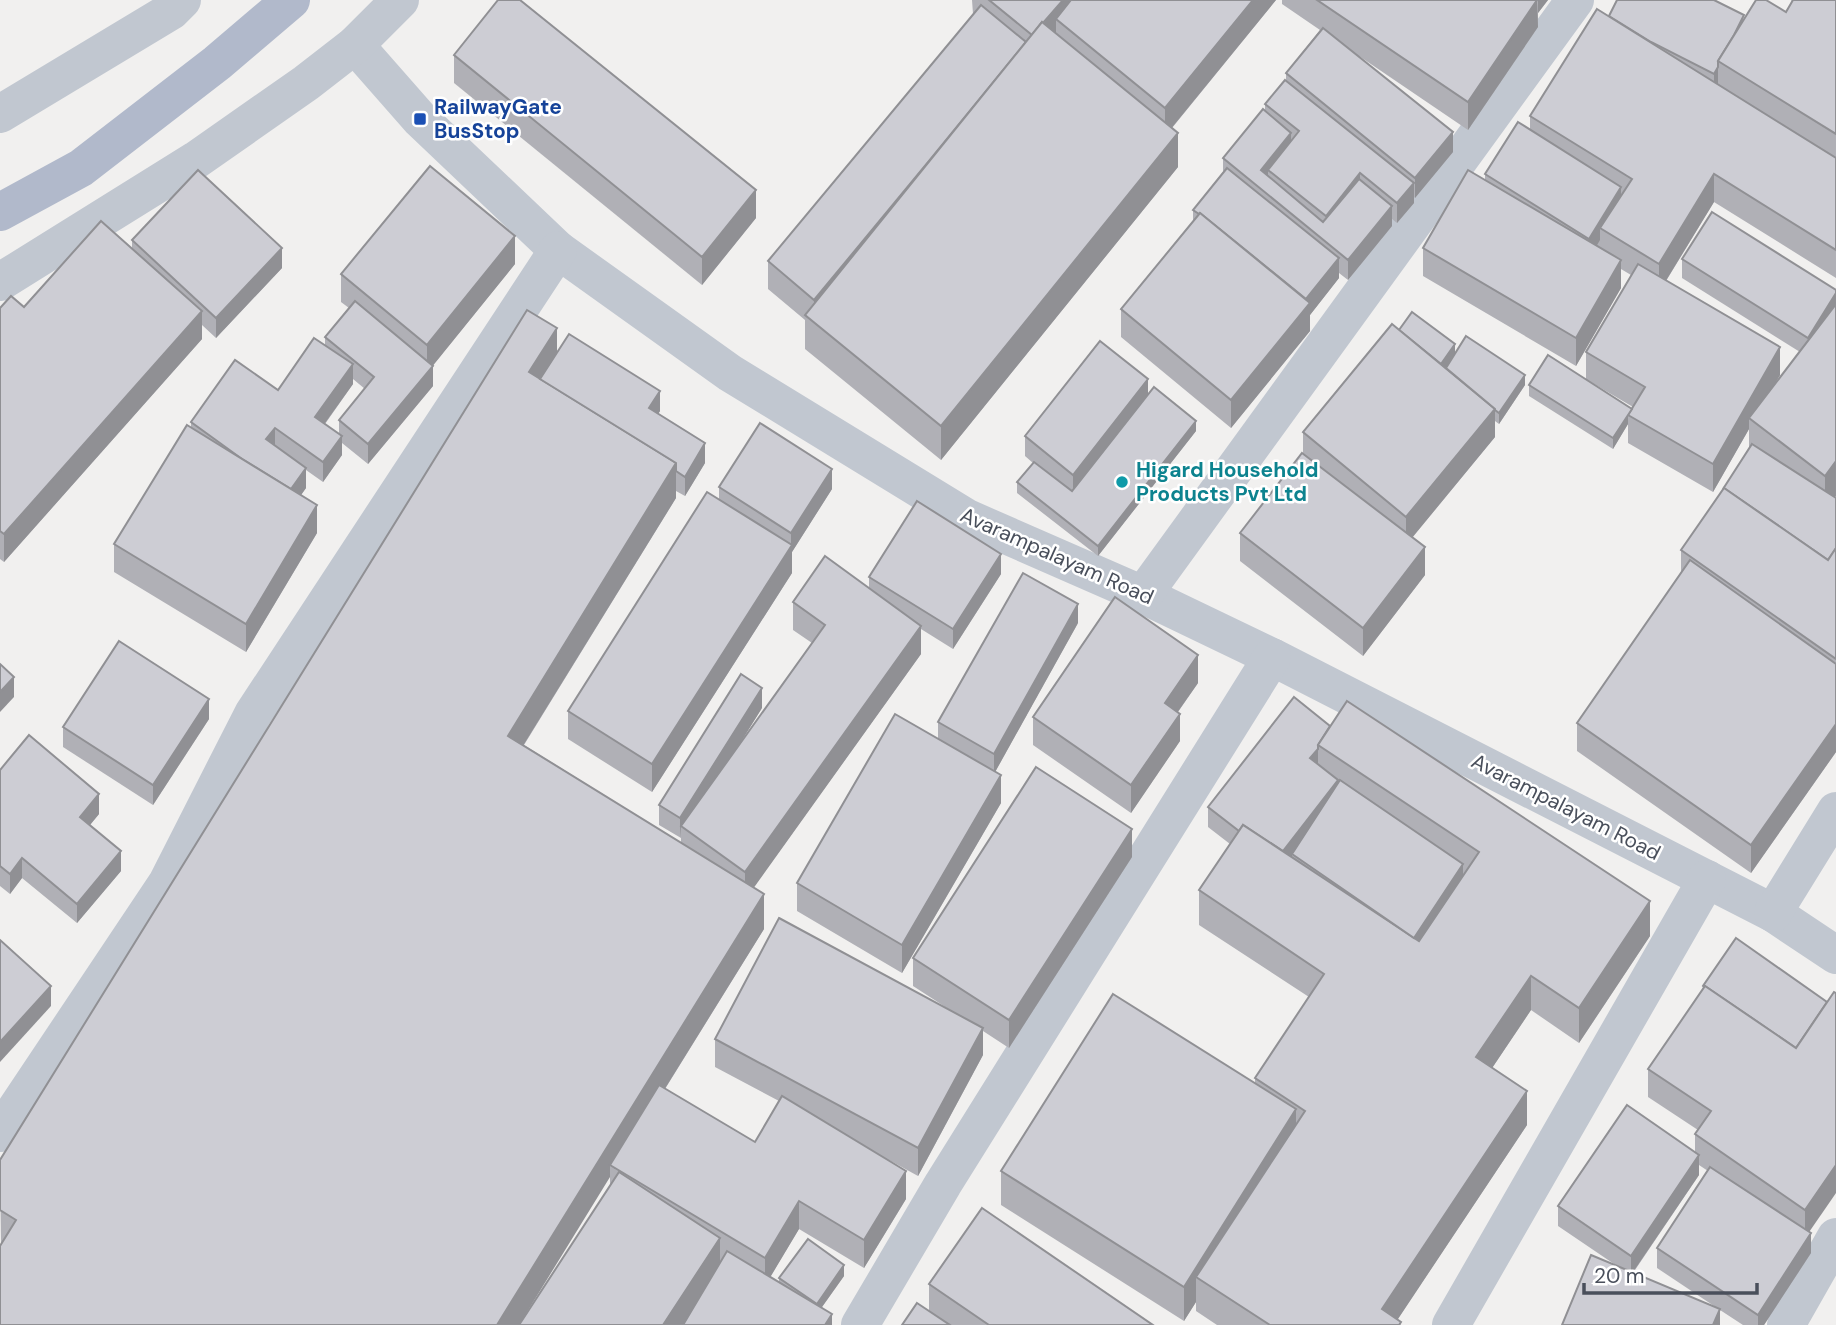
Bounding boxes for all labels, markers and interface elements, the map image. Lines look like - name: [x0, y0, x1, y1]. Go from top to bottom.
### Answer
- place label: RailwayGate BusStop: [434, 93, 562, 145]
- marker: RailwayGate BusStop: [412, 111, 428, 127]
- place label: Higard Household Products Pvt Ltd: [1136, 456, 1318, 508]
- marker: Higard Household Products Pvt Ltd: [1114, 474, 1130, 490]
- street label: Avarampalayam Road: [956, 501, 1158, 611]
- street label: Avarampalayam Road: [1467, 747, 1665, 867]
- scale bar: [1584, 1252, 1757, 1296]
- text: 20 m: [1594, 1262, 1645, 1290]

